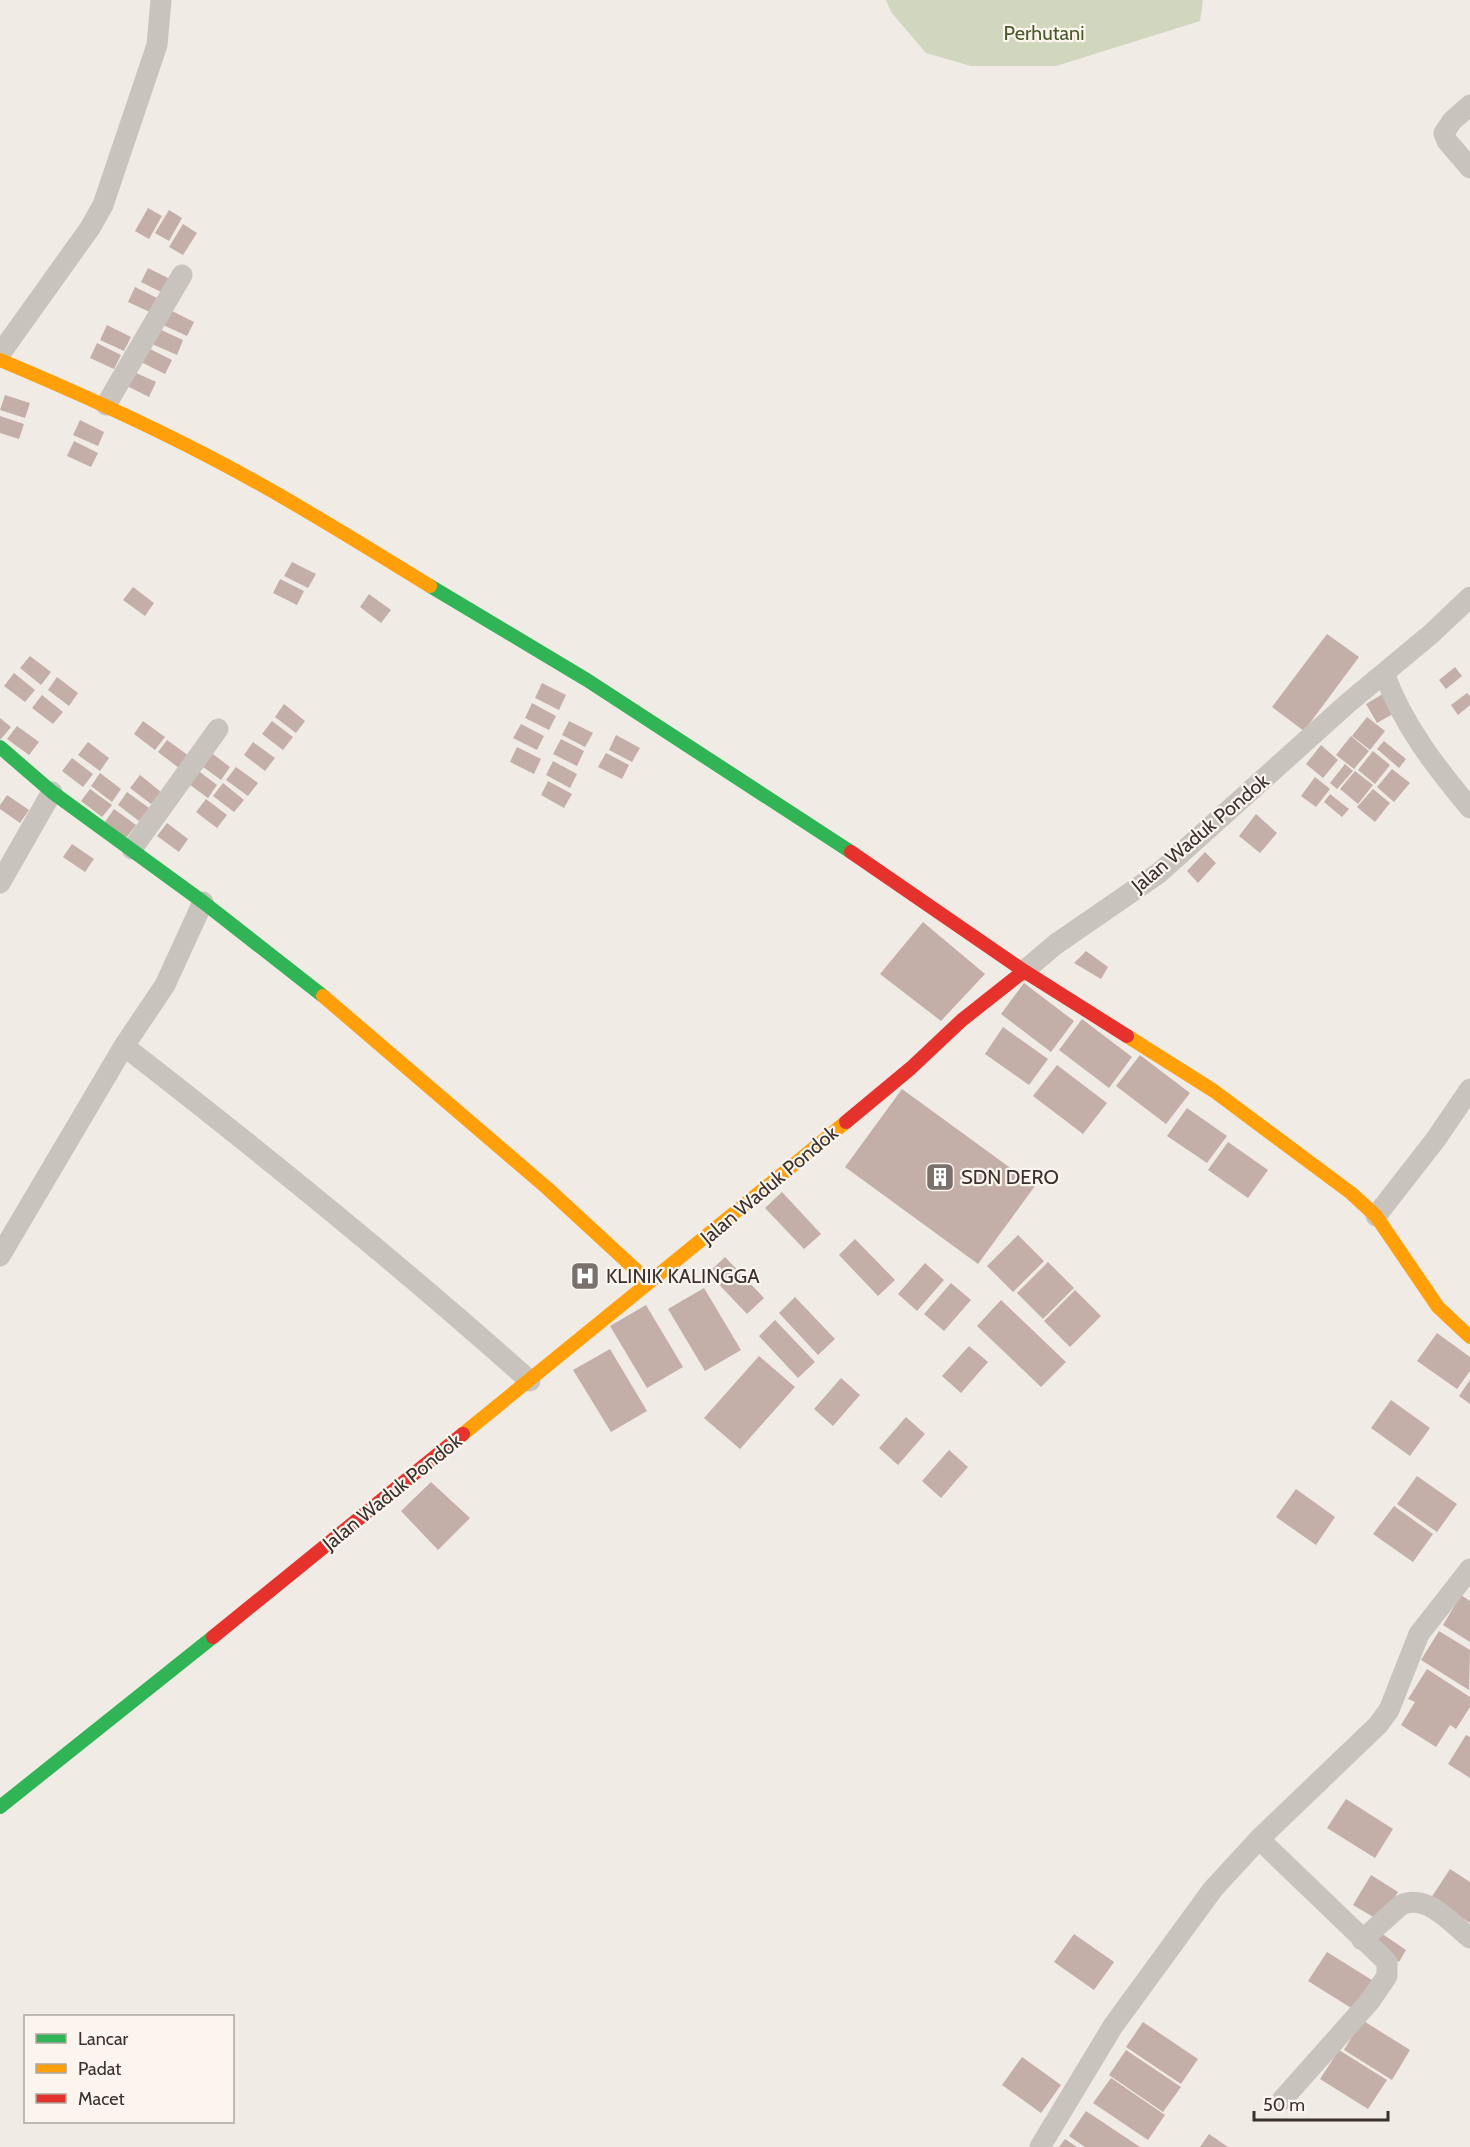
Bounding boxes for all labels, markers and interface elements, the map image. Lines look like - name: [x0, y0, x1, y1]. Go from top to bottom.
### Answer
- park label: Perhutani: [1004, 21, 1084, 45]
- street label: Jalan Waduk Pondok: [1126, 769, 1273, 898]
- street label: Jalan Waduk Pondok: [695, 1121, 842, 1250]
- building icon: SDN DERO: [924, 1161, 956, 1193]
- place label: SDN DERO: [961, 1165, 1059, 1189]
- hospital icon: KLINIK KALINGGA: [569, 1260, 601, 1292]
- place label: KLINIK KALINGGA: [606, 1264, 760, 1288]
- street label: Jalan Waduk Pondok: [317, 1429, 466, 1556]
- legend: [24, 2015, 234, 2123]
- text: Lancar: [78, 2028, 129, 2050]
- text: Padat: [78, 2058, 121, 2080]
- scale bar: [1254, 2084, 1388, 2122]
- text: Macet: [78, 2088, 124, 2110]
- text: 50 m: [1263, 2094, 1305, 2116]

